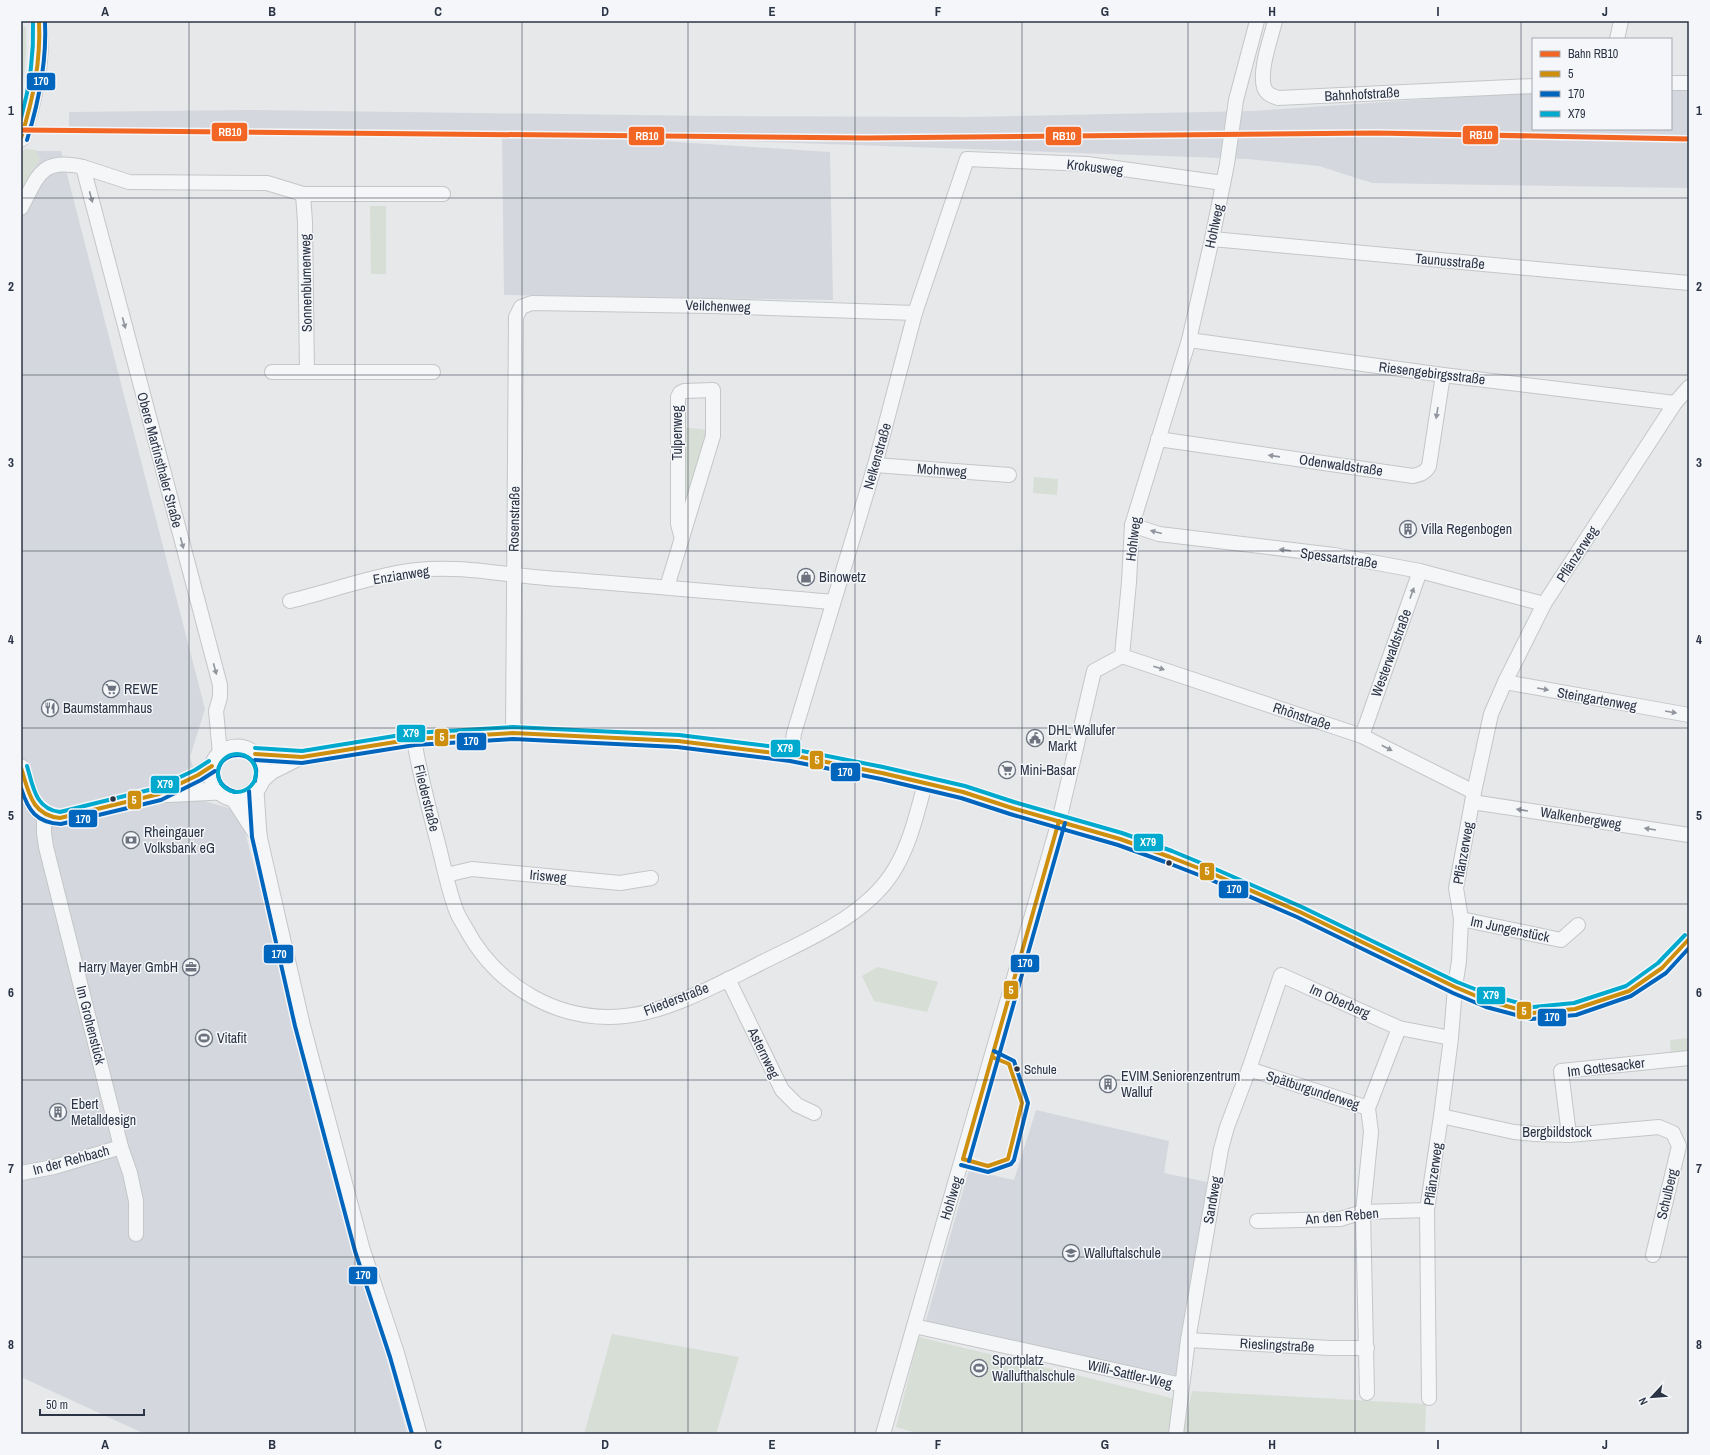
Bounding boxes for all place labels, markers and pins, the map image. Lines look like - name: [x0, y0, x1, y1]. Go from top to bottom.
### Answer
- building icon: Villa Regenbogen: [1398, 519, 1418, 539]
- place label: Villa Regenbogen: [1421, 520, 1512, 538]
- shop icon: Binowetz: [796, 567, 816, 587]
- place label: Binowetz: [819, 568, 866, 586]
- supermarket icon: REWE: [101, 679, 121, 699]
- place label: REWE: [124, 680, 158, 698]
- restaurant icon: Baumstammhaus: [40, 698, 60, 718]
- place label: Baumstammhaus: [63, 699, 153, 717]
- place label: DHL Wallufer Markt: [1048, 721, 1116, 755]
- public building icon: DHL Wallufer Markt: [1025, 728, 1045, 748]
- supermarket icon: Mini-Basar: [997, 760, 1017, 780]
- place label: Mini-Basar: [1020, 761, 1076, 779]
- unlabelled marker: [108, 794, 118, 804]
- place label: Rheingauer Volksbank eG: [144, 823, 215, 857]
- bank icon: Rheingauer Volksbank eG: [121, 830, 141, 850]
- unlabelled marker: [1164, 858, 1174, 868]
- office icon: Harry Mayer GmbH: [181, 957, 201, 977]
- place label: Harry Mayer GmbH: [79, 958, 178, 976]
- sports icon: Vitafit: [194, 1028, 214, 1048]
- place label: Vitafit: [217, 1029, 247, 1047]
- place label: Schule: [1024, 1061, 1057, 1078]
- marker: Schule: [1012, 1064, 1022, 1074]
- place label: EVIM Seniorenzentrum Walluf: [1121, 1067, 1240, 1101]
- building icon: EVIM Seniorenzentrum Walluf: [1098, 1074, 1118, 1094]
- place label: Ebert Metalldesign: [71, 1095, 136, 1129]
- building icon: Ebert Metalldesign: [48, 1102, 68, 1122]
- school or university icon: Walluftalschule: [1061, 1243, 1081, 1263]
- place label: Walluftalschule: [1084, 1244, 1161, 1262]
- place label: Sportplatz Wallufthalschule: [992, 1351, 1075, 1385]
- sports icon: Sportplatz Wallufthalschule: [969, 1358, 989, 1378]

